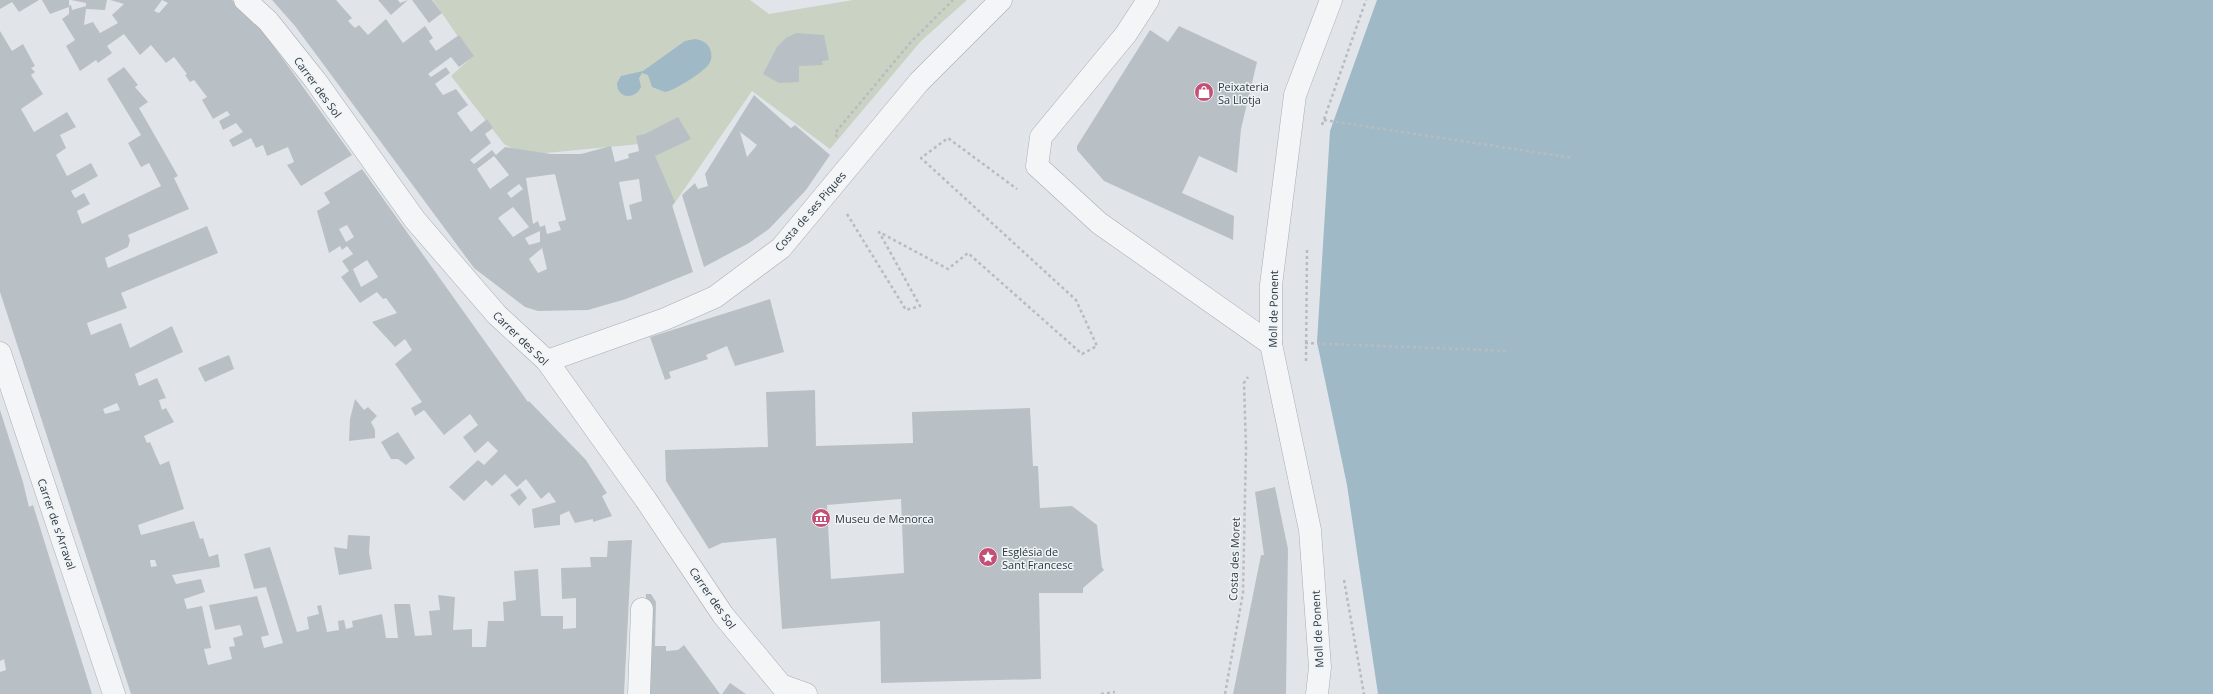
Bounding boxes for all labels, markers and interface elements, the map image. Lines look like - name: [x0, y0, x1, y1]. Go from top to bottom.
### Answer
- street label: Carrer des Sol: [291, 53, 345, 121]
- place label: Peixateria Sa Llotja: [1218, 79, 1269, 107]
- shop icon: Peixateria Sa Llotja: [1193, 81, 1215, 103]
- street label: Costa de ses Piques: [771, 168, 849, 254]
- street label: Moll de Ponent: [1265, 270, 1281, 348]
- street label: Carrer des Sol: [490, 308, 552, 368]
- street label: Carrer de s'Arraval: [34, 476, 80, 572]
- museum icon: Museu de Menorca: [810, 507, 832, 529]
- place label: Museu de Menorca: [835, 511, 934, 526]
- street label: Costa des Moret: [1225, 517, 1243, 601]
- place label: Església de Sant Francesc: [1002, 544, 1073, 572]
- place icon: Església de Sant Francesc: [977, 546, 999, 568]
- street label: Carrer des Sol: [686, 564, 740, 632]
- street label: Moll de Ponent: [1307, 590, 1327, 668]

